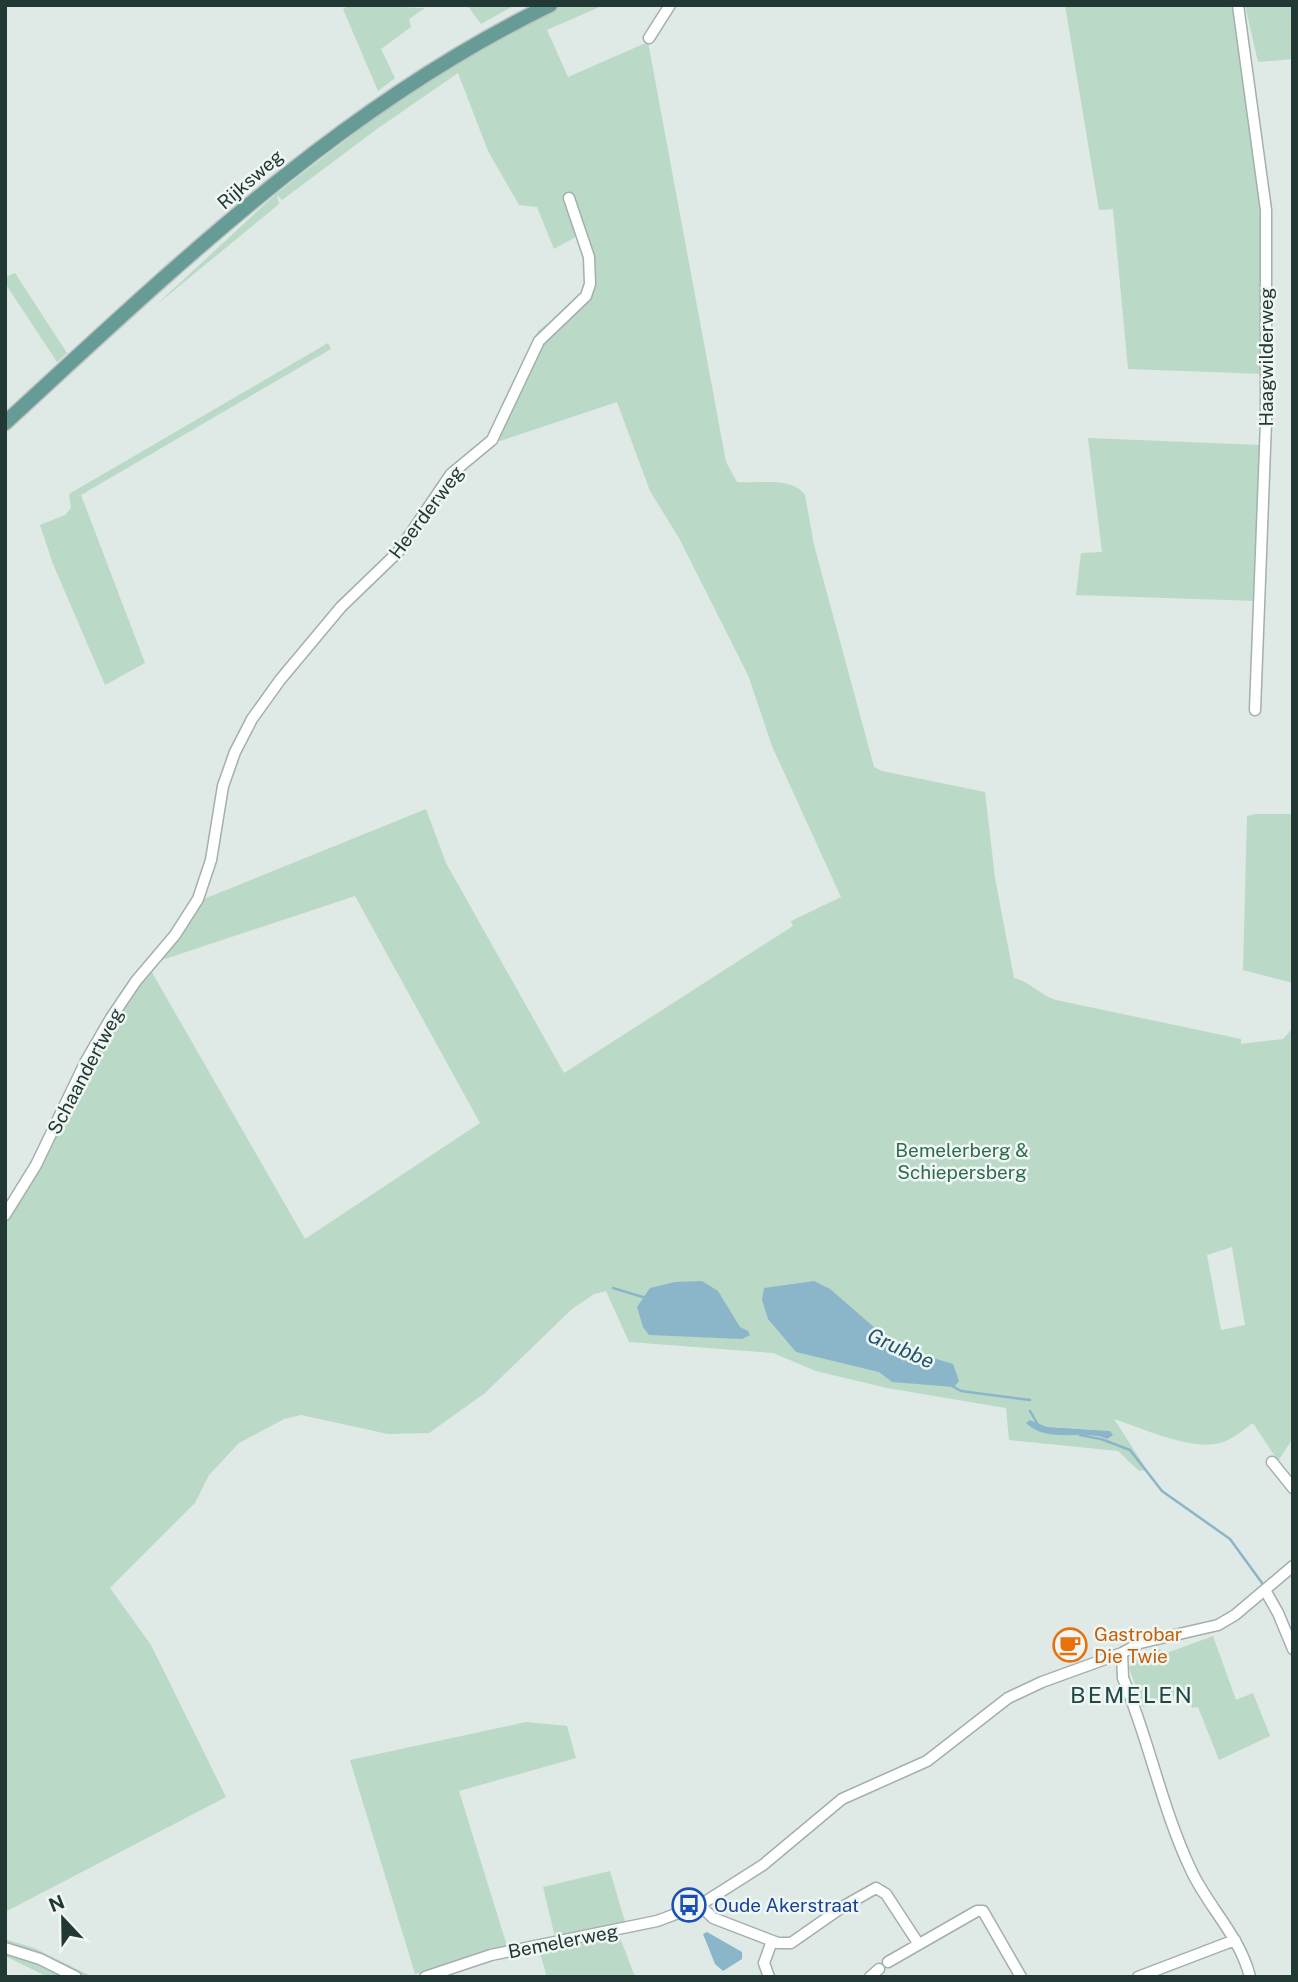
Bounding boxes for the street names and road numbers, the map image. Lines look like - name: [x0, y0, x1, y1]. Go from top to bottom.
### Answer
- street label: Rijksweg: [213, 144, 287, 213]
- street label: Haagwilderweg: [1255, 287, 1277, 427]
- street label: Heerderweg: [384, 461, 468, 563]
- street label: Schaandertweg: [43, 1004, 128, 1138]
- street label: Bemelerweg: [506, 1920, 620, 1962]

